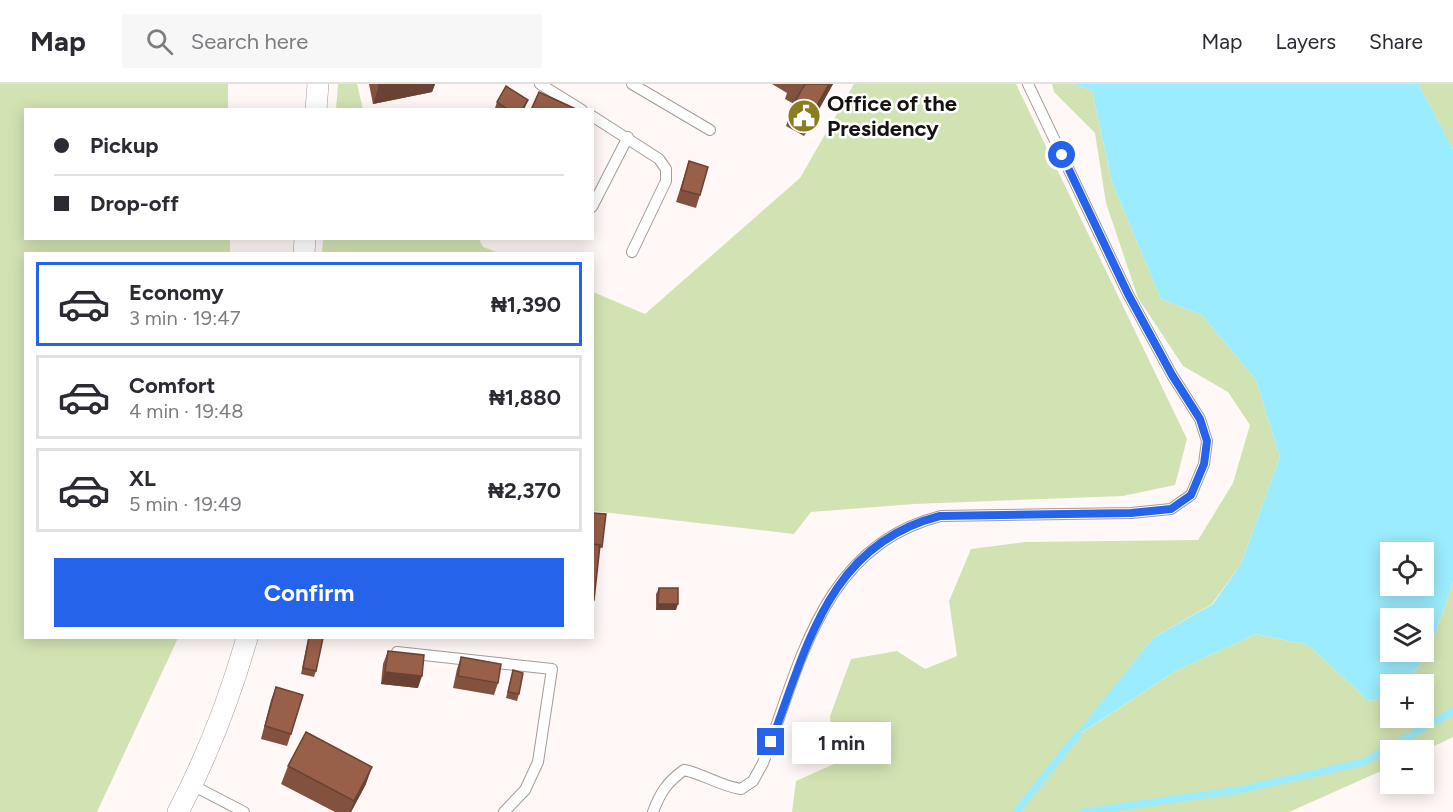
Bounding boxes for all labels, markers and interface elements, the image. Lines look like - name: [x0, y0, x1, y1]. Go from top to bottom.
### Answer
- search box: [122, 14, 542, 68]
- text: Map: [30, 24, 86, 58]
- icon: search: [143, 25, 176, 58]
- text: Search here: [191, 28, 308, 55]
- text: Map: [1202, 29, 1242, 54]
- text: Layers: [1275, 29, 1336, 54]
- text: Share: [1369, 29, 1423, 54]
- place label: Office of the Presidency: [827, 90, 957, 142]
- public building icon: Office of the Presidency: [786, 98, 822, 134]
- text: Pickup: [90, 132, 159, 159]
- route start: [1048, 141, 1075, 168]
- text: Drop-off: [90, 190, 179, 217]
- icon: car: [57, 277, 111, 331]
- text: Economy: [129, 279, 224, 306]
- text: ₦1,390: [491, 291, 561, 318]
- text: 3 min · 19:47: [129, 306, 240, 330]
- icon: car: [57, 370, 111, 424]
- text: Comfort: [129, 372, 215, 399]
- text: ₦1,880: [489, 384, 561, 411]
- text: 4 min · 19:48: [129, 399, 243, 423]
- icon: car: [57, 463, 111, 517]
- text: XL: [129, 465, 156, 492]
- text: ₦2,370: [488, 477, 561, 504]
- text: 5 min · 19:49: [129, 492, 242, 516]
- map controls: [1380, 542, 1434, 794]
- button: locate: [1380, 542, 1434, 596]
- button: Confirm: [54, 558, 564, 627]
- button: layers: [1380, 608, 1434, 662]
- button: +: [1380, 674, 1434, 728]
- callout: 1 min: [792, 721, 891, 763]
- route end: [757, 728, 784, 755]
- text: 1 min: [818, 731, 865, 755]
- button: −: [1380, 740, 1434, 794]

